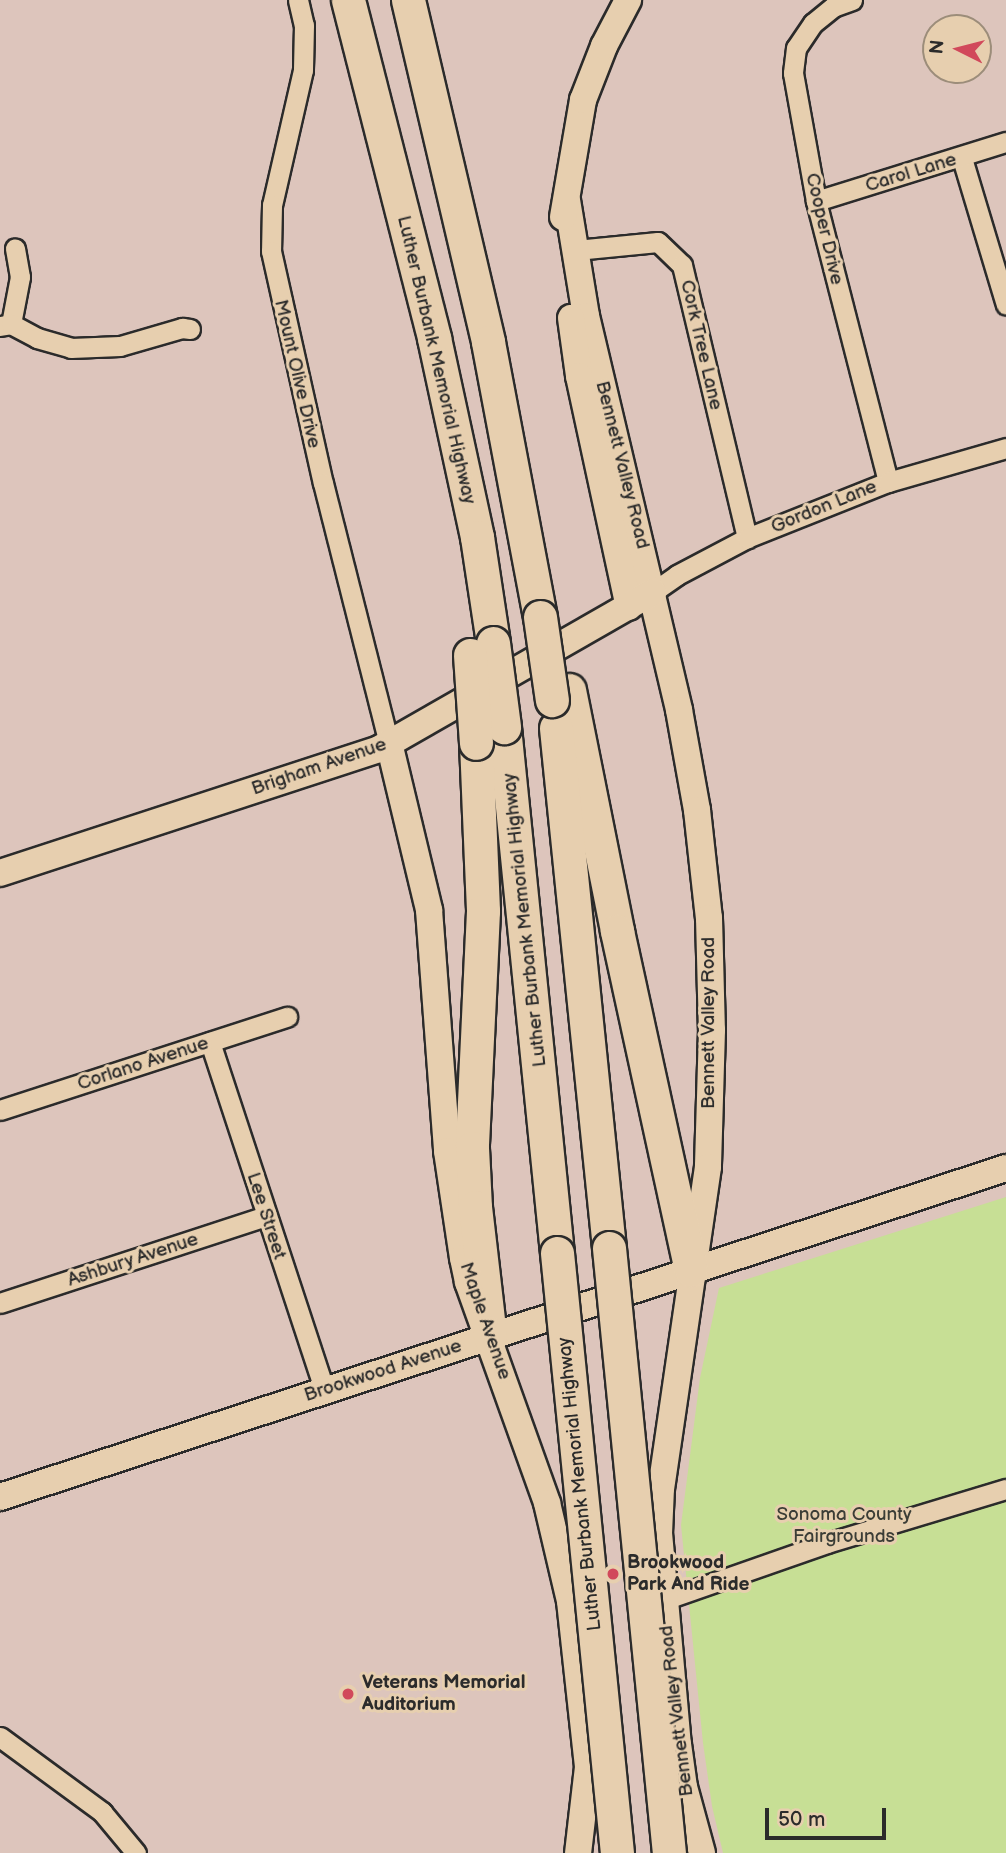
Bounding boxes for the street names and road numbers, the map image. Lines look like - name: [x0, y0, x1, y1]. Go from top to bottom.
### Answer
- street label: Carol Lane: [863, 148, 959, 198]
- street label: Cooper Drive: [800, 171, 848, 287]
- street label: Luther Burbank Memorial Highway: [392, 214, 480, 506]
- street label: Cork Tree Lane: [675, 277, 727, 413]
- street label: Mount Olive Drive: [269, 298, 325, 450]
- street label: Bennett Valley Road: [590, 378, 654, 552]
- street label: Gordon Lane: [768, 475, 880, 539]
- street label: Brigham Avenue: [249, 733, 389, 801]
- street label: Luther Burbank Memorial Highway: [498, 772, 552, 1068]
- street label: Bennett Valley Road: [698, 936, 720, 1110]
- street label: Corlano Avenue: [75, 1032, 211, 1096]
- street label: Lee Street: [241, 1170, 291, 1262]
- street label: Ashbury Avenue: [64, 1228, 202, 1292]
- street label: Maple Avenue: [454, 1259, 516, 1383]
- street label: Brookwood Avenue: [301, 1335, 465, 1407]
- street label: Luther Burbank Memorial Highway: [553, 1336, 607, 1632]
- street label: Bennett Valley Road: [655, 1623, 699, 1799]

